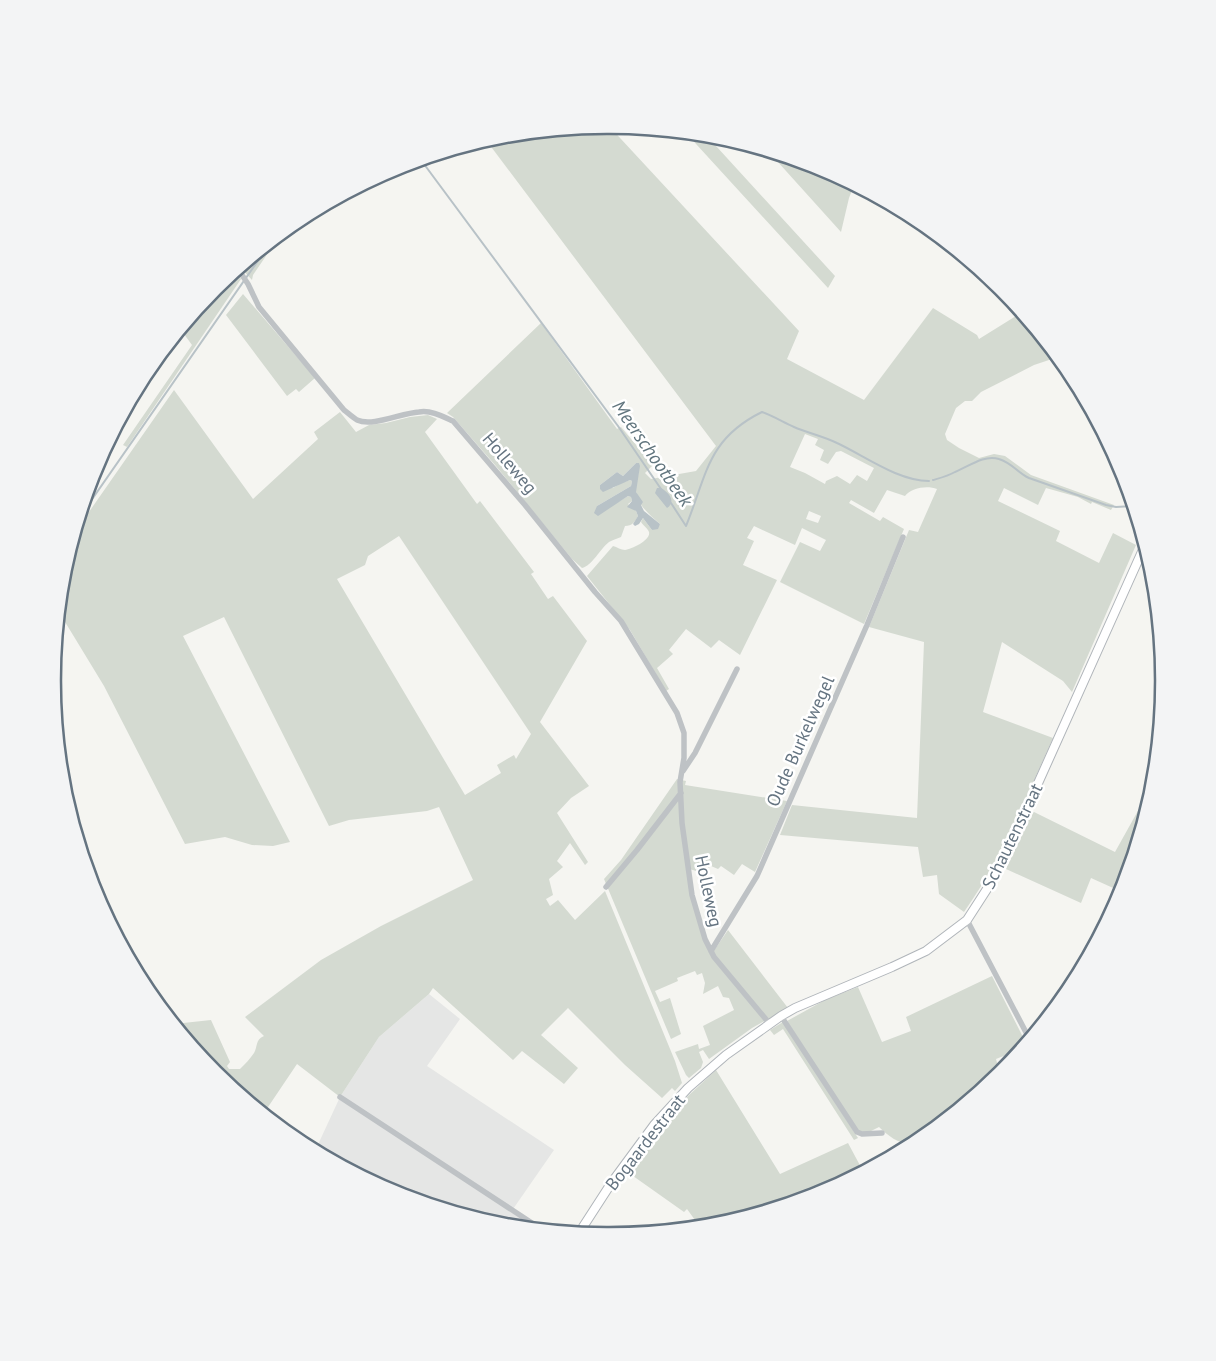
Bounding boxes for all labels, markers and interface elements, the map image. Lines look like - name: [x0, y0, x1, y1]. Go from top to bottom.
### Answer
- water label: Meerschootbeek: [607, 395, 699, 512]
- street label: Holleweg: [478, 428, 542, 498]
- street label: Oude Burkelwegel: [761, 671, 839, 810]
- street label: Schautenstraat: [976, 779, 1048, 893]
- street label: Holleweg: [690, 853, 728, 929]
- street label: Bogaardestraat: [600, 1089, 690, 1195]

